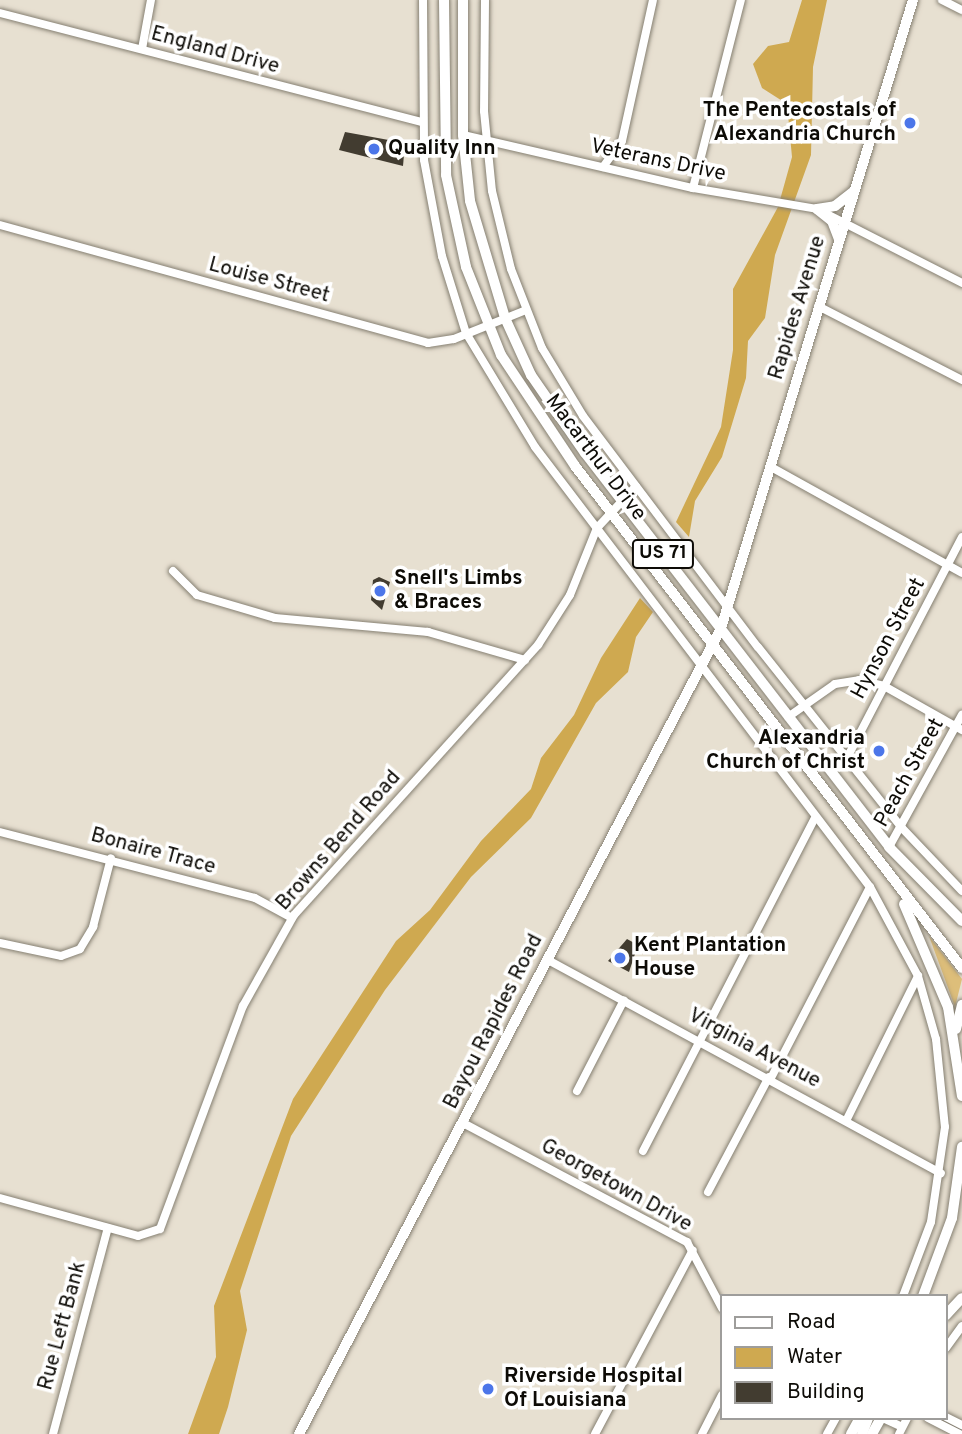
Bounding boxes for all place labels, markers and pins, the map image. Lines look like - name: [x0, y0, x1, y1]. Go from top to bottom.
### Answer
- place label: The Pentecostals of Alexandria Church: [703, 98, 896, 148]
- marker: The Pentecostals of Alexandria Church: [902, 115, 918, 131]
- place label: Quality Inn: [388, 136, 496, 162]
- marker: Quality Inn: [366, 141, 382, 157]
- place label: Snell's Limbs & Braces: [394, 566, 523, 616]
- marker: Snell's Limbs & Braces: [372, 583, 388, 599]
- place label: Alexandria Church of Christ: [706, 726, 865, 776]
- marker: Alexandria Church of Christ: [871, 743, 887, 759]
- place label: Kent Plantation House: [634, 933, 786, 983]
- marker: Kent Plantation House: [612, 950, 628, 966]
- place label: Riverside Hospital Of Louisiana: [504, 1364, 683, 1414]
- marker: Riverside Hospital Of Louisiana: [478, 1379, 498, 1399]

